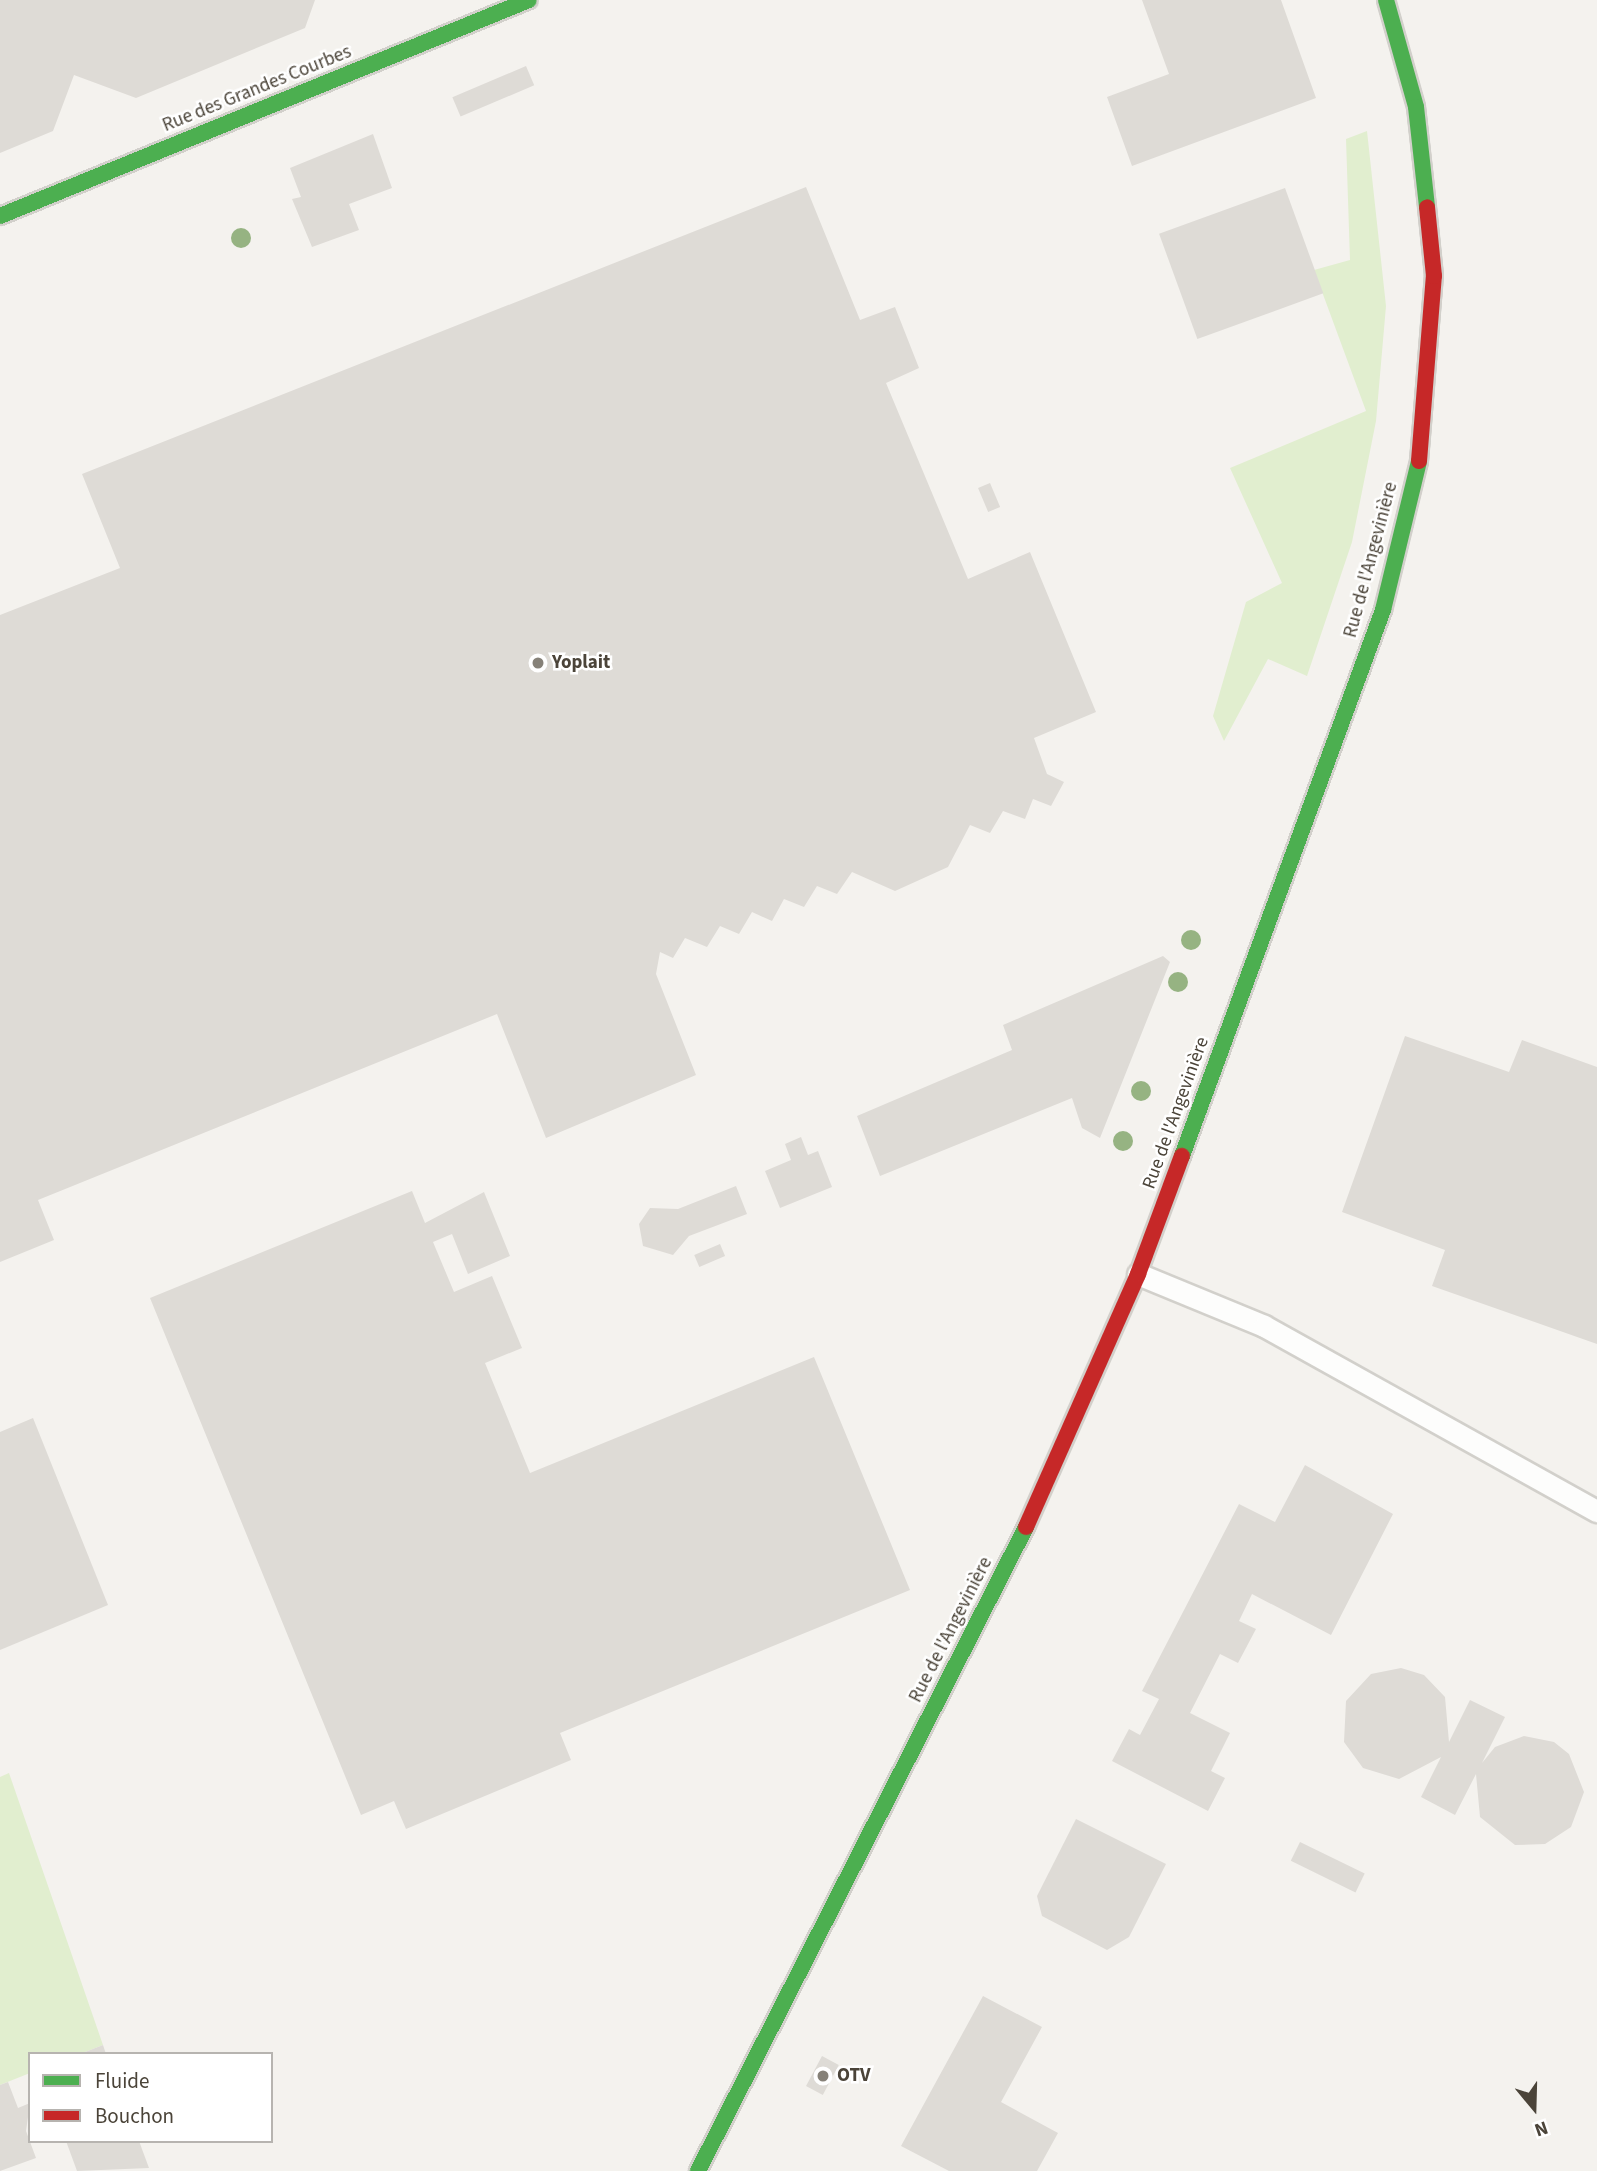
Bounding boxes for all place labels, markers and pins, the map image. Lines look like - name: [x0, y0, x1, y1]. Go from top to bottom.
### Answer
- place label: Yoplait: [552, 652, 610, 674]
- marker: Yoplait: [530, 655, 546, 671]
- place label: OTV: [837, 2065, 871, 2087]
- marker: OTV: [815, 2068, 831, 2084]

